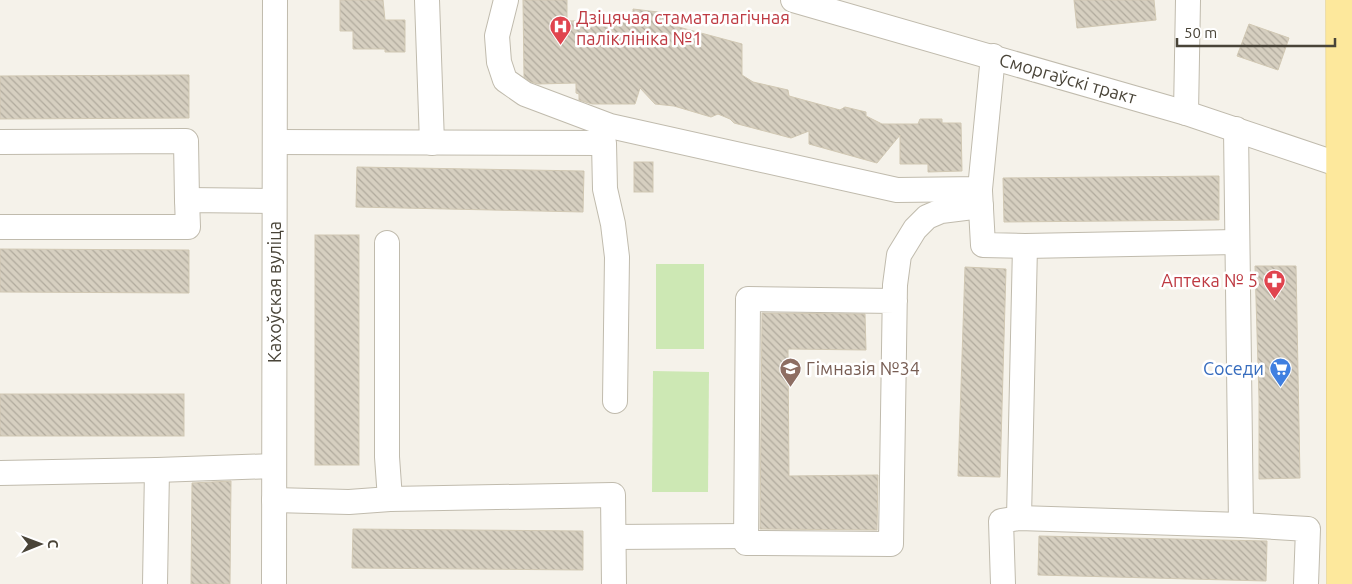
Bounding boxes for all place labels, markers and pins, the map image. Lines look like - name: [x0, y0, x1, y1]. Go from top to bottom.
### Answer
- place label: Дзіцячая стаматалагічная паліклініка №1: [576, 7, 790, 48]
- hospital icon: Дзіцячая стаматалагічная паліклініка №1: [548, 15, 572, 46]
- pharmacy icon: Аптека № 5: [1262, 268, 1286, 299]
- place label: Аптека № 5: [1161, 270, 1258, 290]
- school or university icon: Гімназія №34: [778, 356, 802, 387]
- supermarket icon: Соседи: [1268, 356, 1292, 387]
- place label: Гімназія №34: [806, 358, 920, 378]
- place label: Соседи: [1203, 358, 1264, 378]

